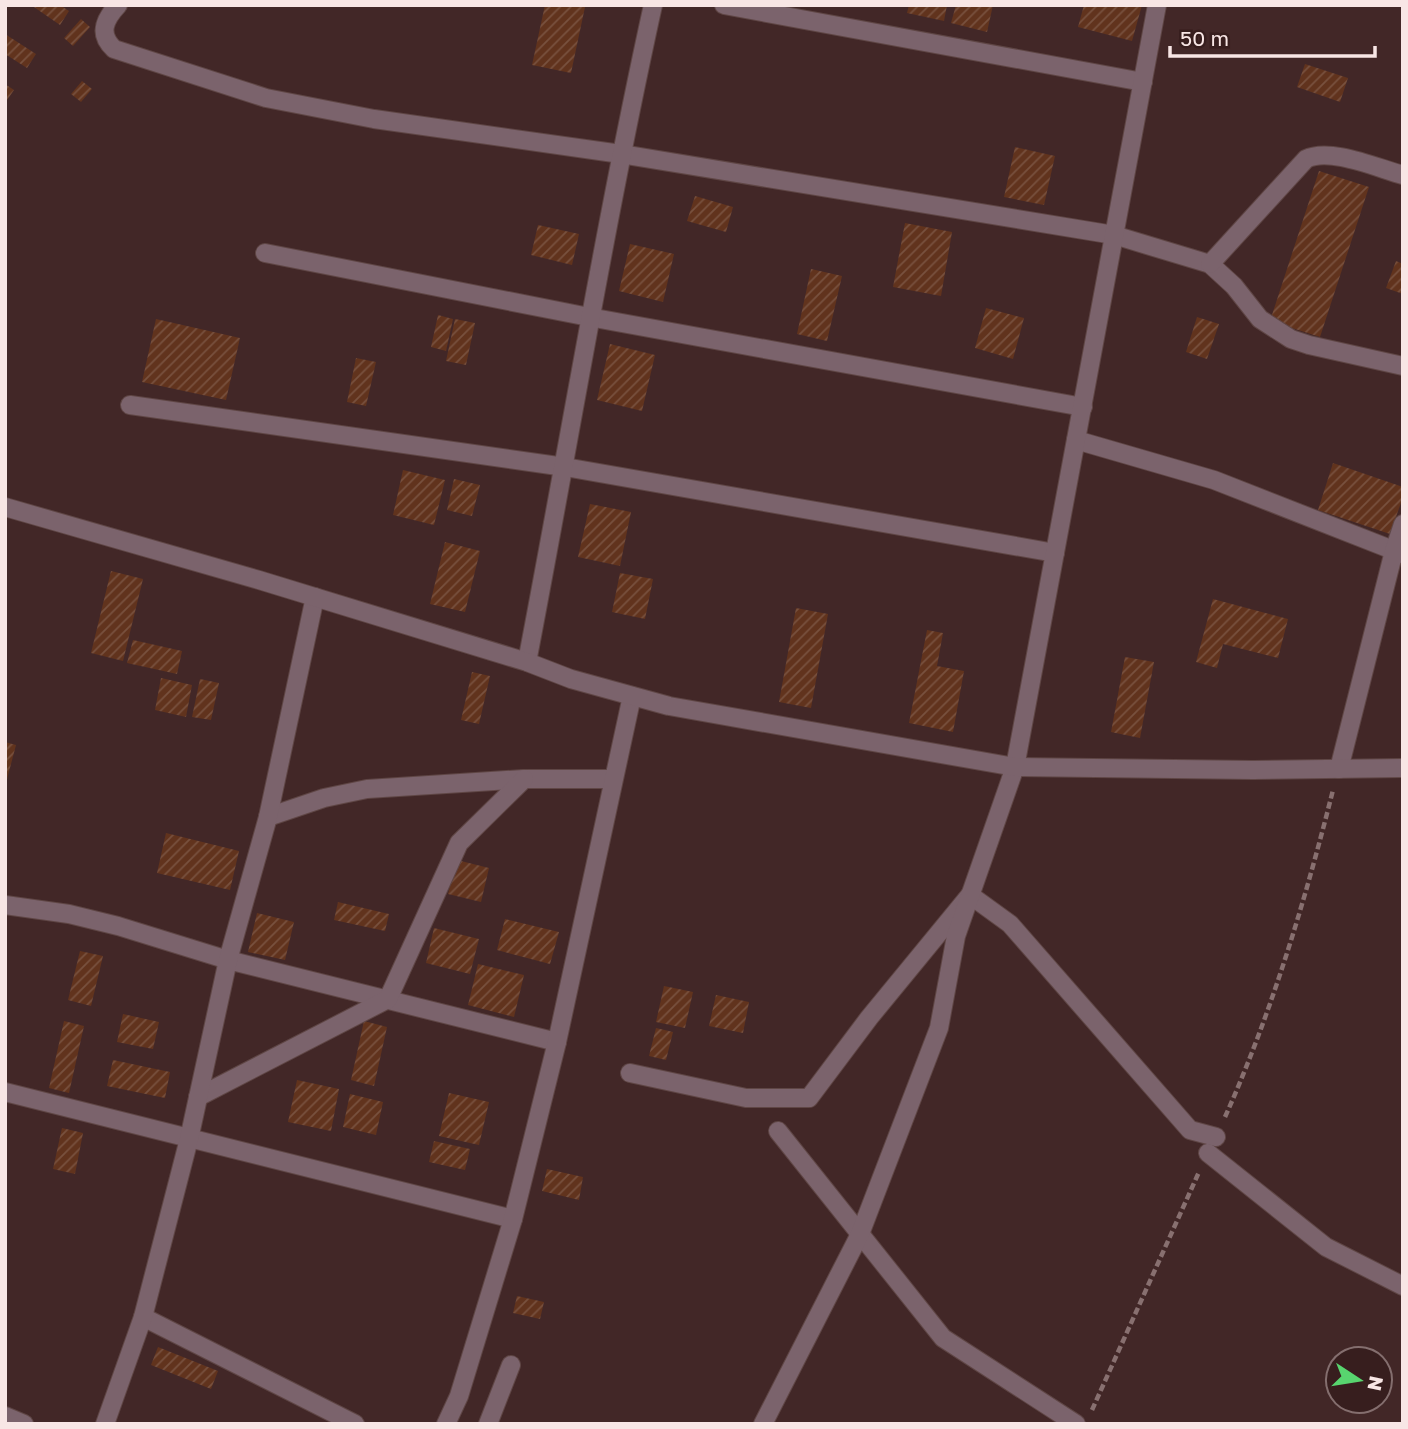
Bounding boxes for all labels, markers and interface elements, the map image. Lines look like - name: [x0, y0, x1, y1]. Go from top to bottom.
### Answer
- scale bar: [1170, 14, 1375, 58]
- text: 50 m: [1180, 25, 1229, 51]
- north arrow: [1324, 1345, 1394, 1415]
- text: N: [1363, 1374, 1389, 1393]

